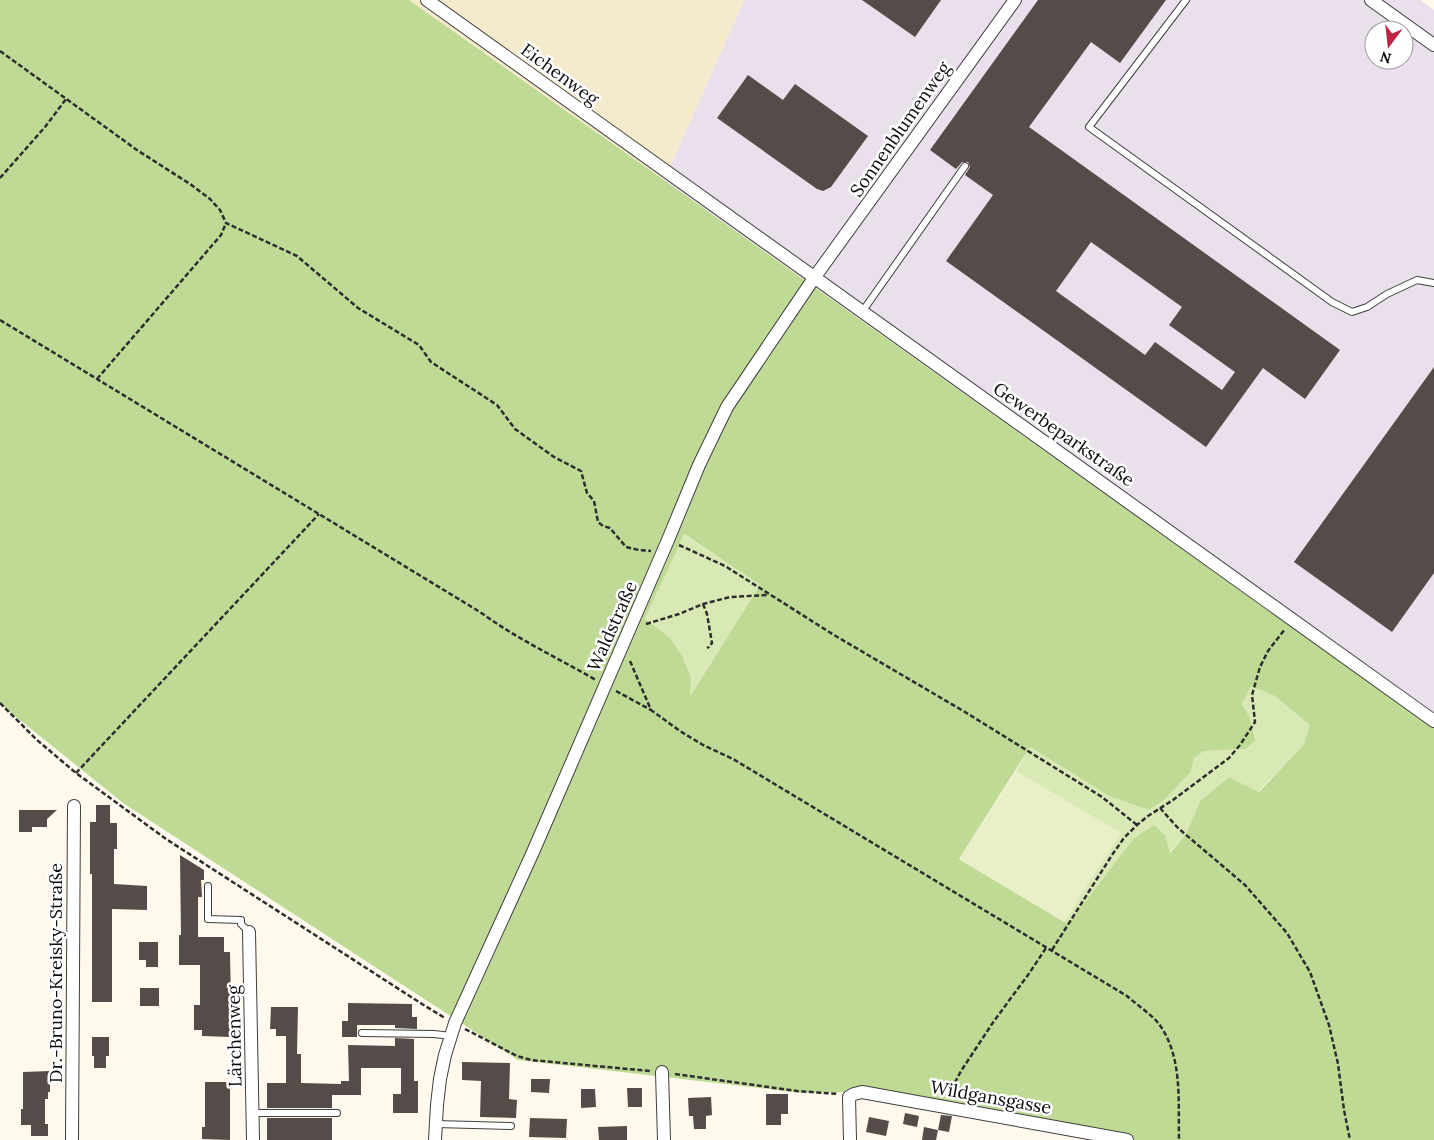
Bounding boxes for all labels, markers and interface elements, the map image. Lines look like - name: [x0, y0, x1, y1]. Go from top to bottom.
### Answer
- north arrow: [1364, 20, 1414, 70]
- street label: Eichenweg: [516, 38, 604, 111]
- text: N: [1378, 47, 1393, 68]
- street label: Sonnenblumenweg: [845, 56, 956, 201]
- street label: Gewerbeparkstraße: [989, 377, 1139, 491]
- street label: Waldstraße: [582, 577, 642, 675]
- street label: Dr.-Bruno-Kreisky-Straße: [44, 863, 67, 1083]
- street label: Lärchenweg: [222, 984, 246, 1087]
- street label: Wildgansgasse: [929, 1075, 1054, 1119]

